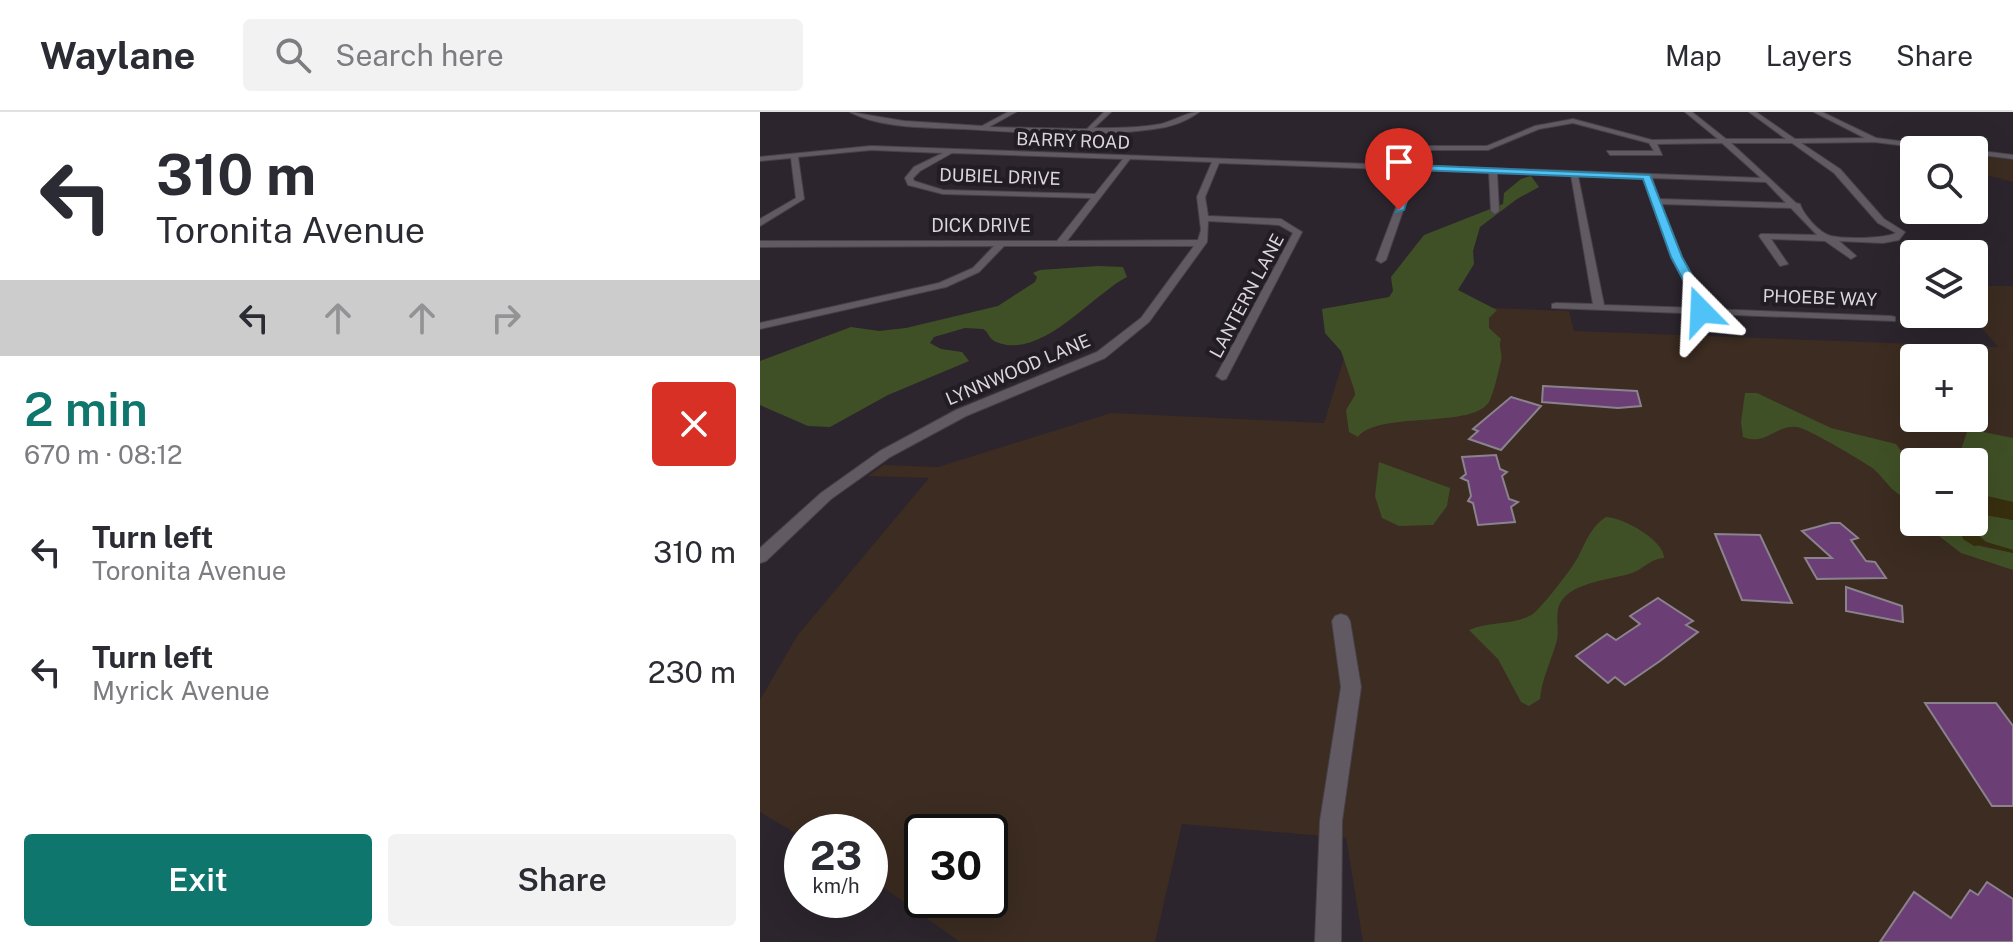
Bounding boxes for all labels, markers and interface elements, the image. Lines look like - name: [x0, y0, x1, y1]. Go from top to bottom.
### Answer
- search box: [243, 19, 803, 91]
- text: Waylane: [40, 33, 195, 78]
- icon: search: [271, 33, 315, 77]
- text: Search here: [335, 37, 504, 73]
- text: Map: [1665, 39, 1722, 72]
- text: Layers: [1766, 39, 1852, 72]
- text: Share: [1896, 39, 1973, 72]
- street label: BARRY ROAD: [1016, 128, 1130, 153]
- pin: [1365, 128, 1433, 210]
- map controls: [1900, 136, 1988, 536]
- button: search: [1900, 136, 1988, 224]
- icon: arrive: [1377, 140, 1421, 184]
- text: 310 m: [156, 142, 316, 208]
- icon: left: [24, 144, 128, 248]
- street label: DUBIEL DRIVE: [939, 164, 1061, 189]
- text: Toronita Avenue: [156, 209, 425, 251]
- street label: DICK DRIVE: [931, 215, 1031, 236]
- street label: LANTERN LANE: [1205, 230, 1288, 361]
- button: layers: [1900, 240, 1988, 328]
- position arrow: [1659, 269, 1743, 353]
- street label: PHOEBE WAY: [1762, 285, 1878, 310]
- icon: left: [232, 296, 276, 340]
- icon: ahead: [316, 296, 360, 340]
- icon: ahead: [400, 296, 444, 340]
- icon: right: [484, 296, 528, 340]
- street label: LYNNWOOD LANE: [942, 330, 1093, 410]
- button: +: [1900, 344, 1988, 432]
- text: 2 min: [24, 380, 148, 437]
- button: close: [652, 382, 736, 466]
- text: 670 m · 08:12: [24, 439, 182, 470]
- button: −: [1900, 448, 1988, 536]
- text: Turn left: [92, 519, 213, 555]
- icon: left: [24, 530, 68, 574]
- text: 310 m: [653, 534, 736, 570]
- text: Toronita Avenue: [92, 555, 286, 586]
- text: Turn left: [92, 639, 213, 675]
- icon: left: [24, 650, 68, 694]
- text: 230 m: [648, 654, 736, 690]
- text: Myrick Avenue: [92, 675, 270, 706]
- speed limit sign: 30: [904, 814, 1008, 918]
- text: 23: [810, 832, 862, 879]
- button: Exit: [24, 834, 372, 926]
- button: Share: [388, 834, 736, 926]
- text: km/h: [812, 874, 860, 898]

